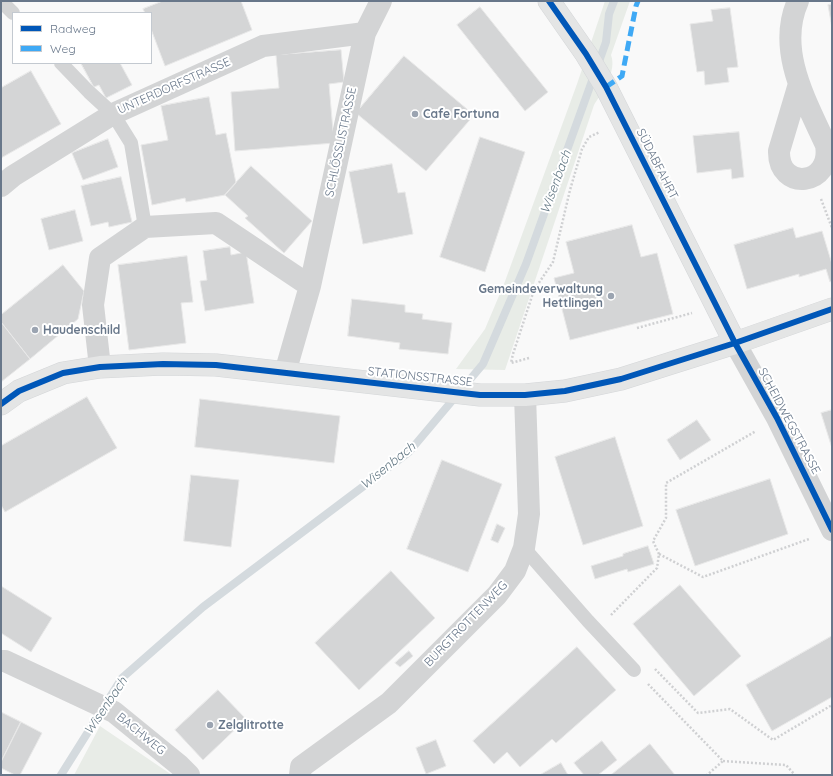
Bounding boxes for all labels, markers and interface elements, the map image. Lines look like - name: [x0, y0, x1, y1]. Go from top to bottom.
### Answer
- legend: [12, 12, 152, 64]
- text: Radweg: [50, 21, 96, 36]
- text: Weg: [50, 41, 76, 56]
- street label: UNTERDORFSTRASSE: [115, 55, 233, 117]
- street label: SCHLÖSSLISTRASSE: [322, 86, 360, 198]
- place label: Cafe Fortuna: [423, 107, 499, 121]
- marker: Cafe Fortuna: [410, 109, 420, 119]
- street label: SÜDABFAHRT: [633, 126, 681, 202]
- water label: Wisenbach: [537, 148, 575, 216]
- place label: Gemeindeverwaltung Hettlingen: [479, 282, 603, 310]
- marker: Gemeindeverwaltung Hettlingen: [606, 291, 616, 301]
- place label: Haudenschild: [43, 323, 120, 337]
- marker: Haudenschild: [30, 325, 40, 335]
- street label: STATIONSSTRASSE: [367, 364, 473, 390]
- street label: SCHEIDWEGSTRASSE: [755, 365, 823, 477]
- water label: Wisenbach: [357, 439, 419, 493]
- street label: BURGTROTTENWEG: [421, 578, 511, 670]
- water label: Wisenbach: [81, 674, 131, 738]
- street label: BACHWEG: [114, 710, 168, 758]
- place label: Zelglitrotte: [218, 718, 284, 732]
- marker: Zelglitrotte: [205, 720, 215, 730]

